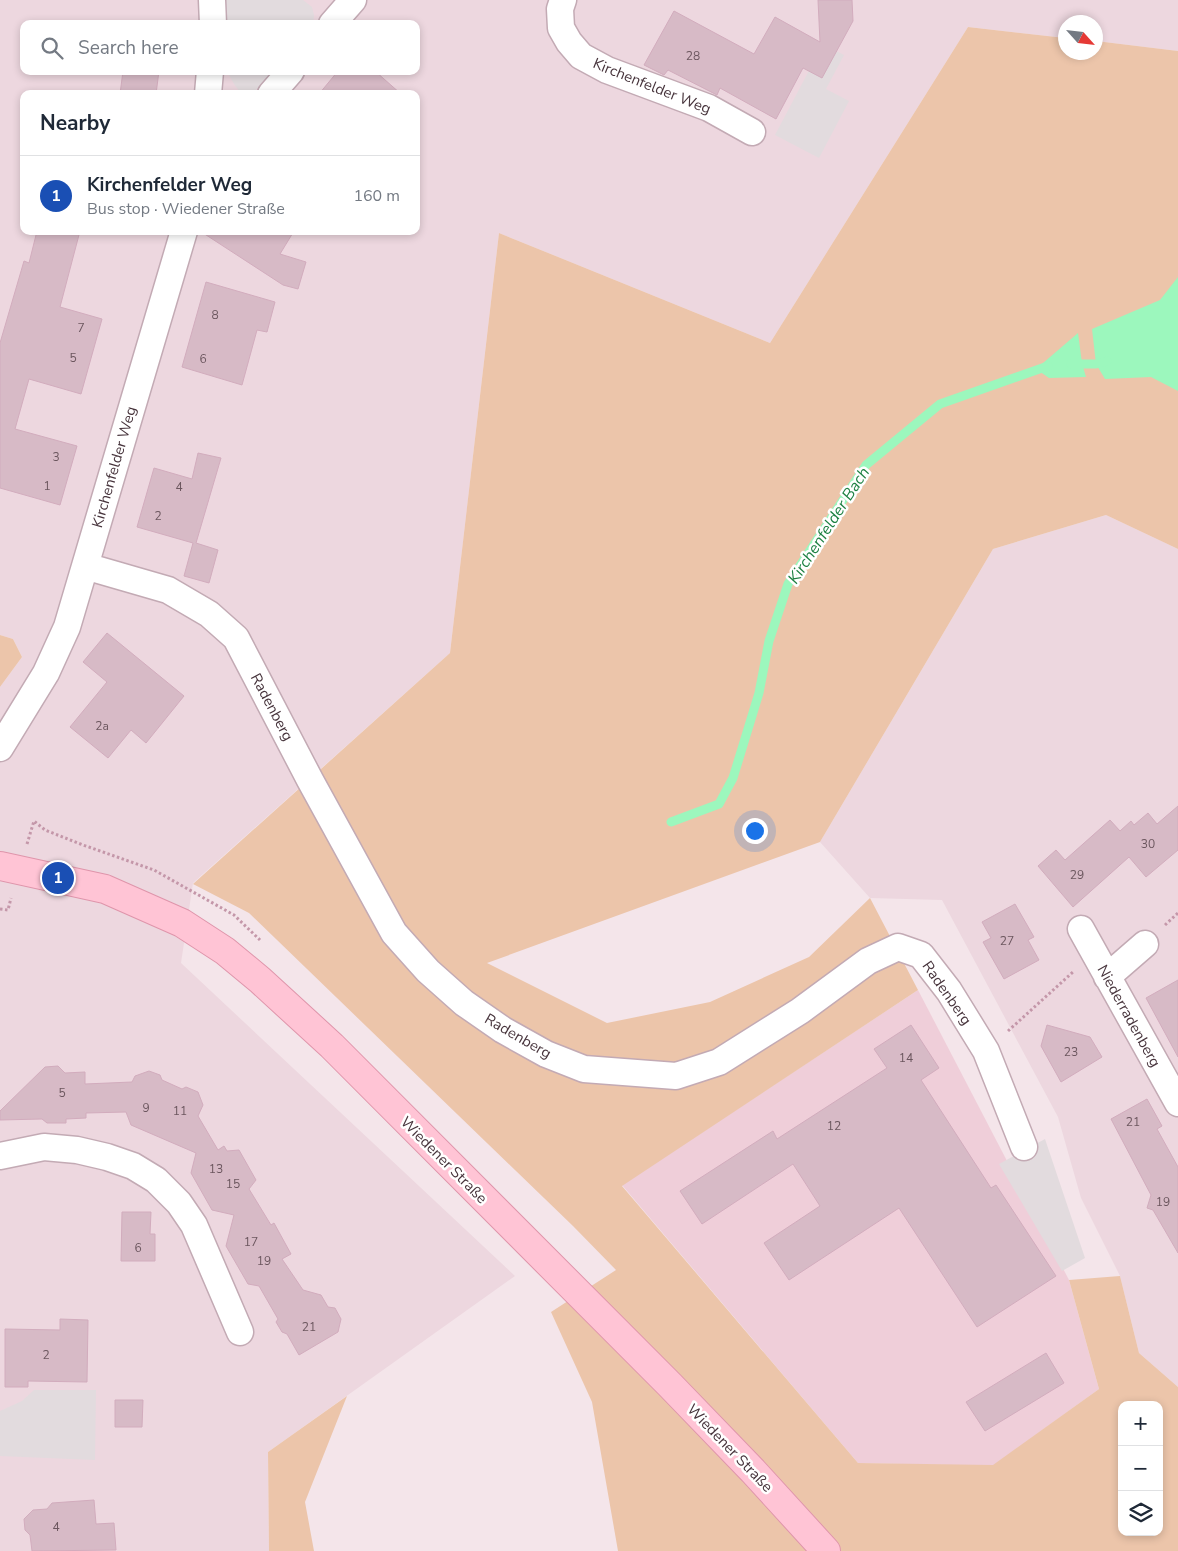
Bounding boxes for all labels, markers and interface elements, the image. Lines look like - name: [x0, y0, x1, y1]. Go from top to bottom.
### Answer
- north arrow: [1058, 15, 1103, 60]
- search box: [20, 20, 420, 75]
- icon: search: [38, 34, 66, 62]
- text: Search here: [78, 35, 179, 61]
- house number: 28: [686, 48, 700, 64]
- street label: Kirchenfelder Weg: [590, 53, 714, 119]
- text: Nearby: [40, 109, 110, 137]
- text: Kirchenfelder Weg: [87, 172, 252, 198]
- text: 1: [51, 185, 61, 207]
- text: 160 m: [353, 185, 400, 207]
- text: Bus stop · Wiedener Straße: [87, 198, 285, 220]
- house number: 8: [211, 307, 219, 323]
- house number: 7: [77, 320, 85, 336]
- house number: 5: [69, 350, 77, 366]
- house number: 6: [199, 351, 207, 367]
- street label: Kirchenfelder Weg: [87, 404, 141, 530]
- house number: 3: [52, 449, 60, 465]
- water label: Kirchenfelder Bach: [783, 463, 875, 588]
- house number: 1: [43, 478, 51, 494]
- house number: 4: [175, 479, 183, 495]
- house number: 2: [154, 508, 162, 524]
- street label: Radenberg: [246, 670, 298, 744]
- house number: 2a: [95, 718, 109, 734]
- your location: [742, 818, 768, 844]
- house number: 30: [1141, 836, 1155, 852]
- pin: 1: [42, 859, 74, 897]
- house number: 29: [1070, 867, 1084, 883]
- house number: 27: [1000, 933, 1014, 949]
- street label: Radenberg: [918, 957, 976, 1029]
- street label: Niederradenberg: [1093, 961, 1165, 1071]
- street label: Radenberg: [481, 1009, 555, 1063]
- house number: 23: [1064, 1044, 1078, 1060]
- house number: 14: [899, 1050, 913, 1066]
- house number: 5: [58, 1085, 66, 1101]
- house number: 9: [142, 1100, 150, 1116]
- house number: 11: [173, 1103, 187, 1119]
- street label: Wiedener Straße: [396, 1112, 492, 1208]
- house number: 21: [1126, 1114, 1140, 1130]
- house number: 12: [827, 1118, 841, 1134]
- house number: 13: [209, 1161, 223, 1177]
- house number: 15: [226, 1176, 240, 1192]
- house number: 19: [1156, 1194, 1170, 1210]
- house number: 17: [244, 1234, 258, 1250]
- house number: 6: [134, 1240, 142, 1256]
- house number: 19: [257, 1253, 271, 1269]
- house number: 21: [302, 1319, 316, 1335]
- house number: 2: [42, 1347, 50, 1363]
- street label: Wiedener Straße: [683, 1400, 777, 1496]
- map controls: [1118, 1401, 1163, 1536]
- button: +: [1118, 1401, 1163, 1446]
- button: −: [1118, 1446, 1163, 1491]
- button: layers: [1118, 1491, 1163, 1536]
- house number: 4: [52, 1519, 60, 1535]

